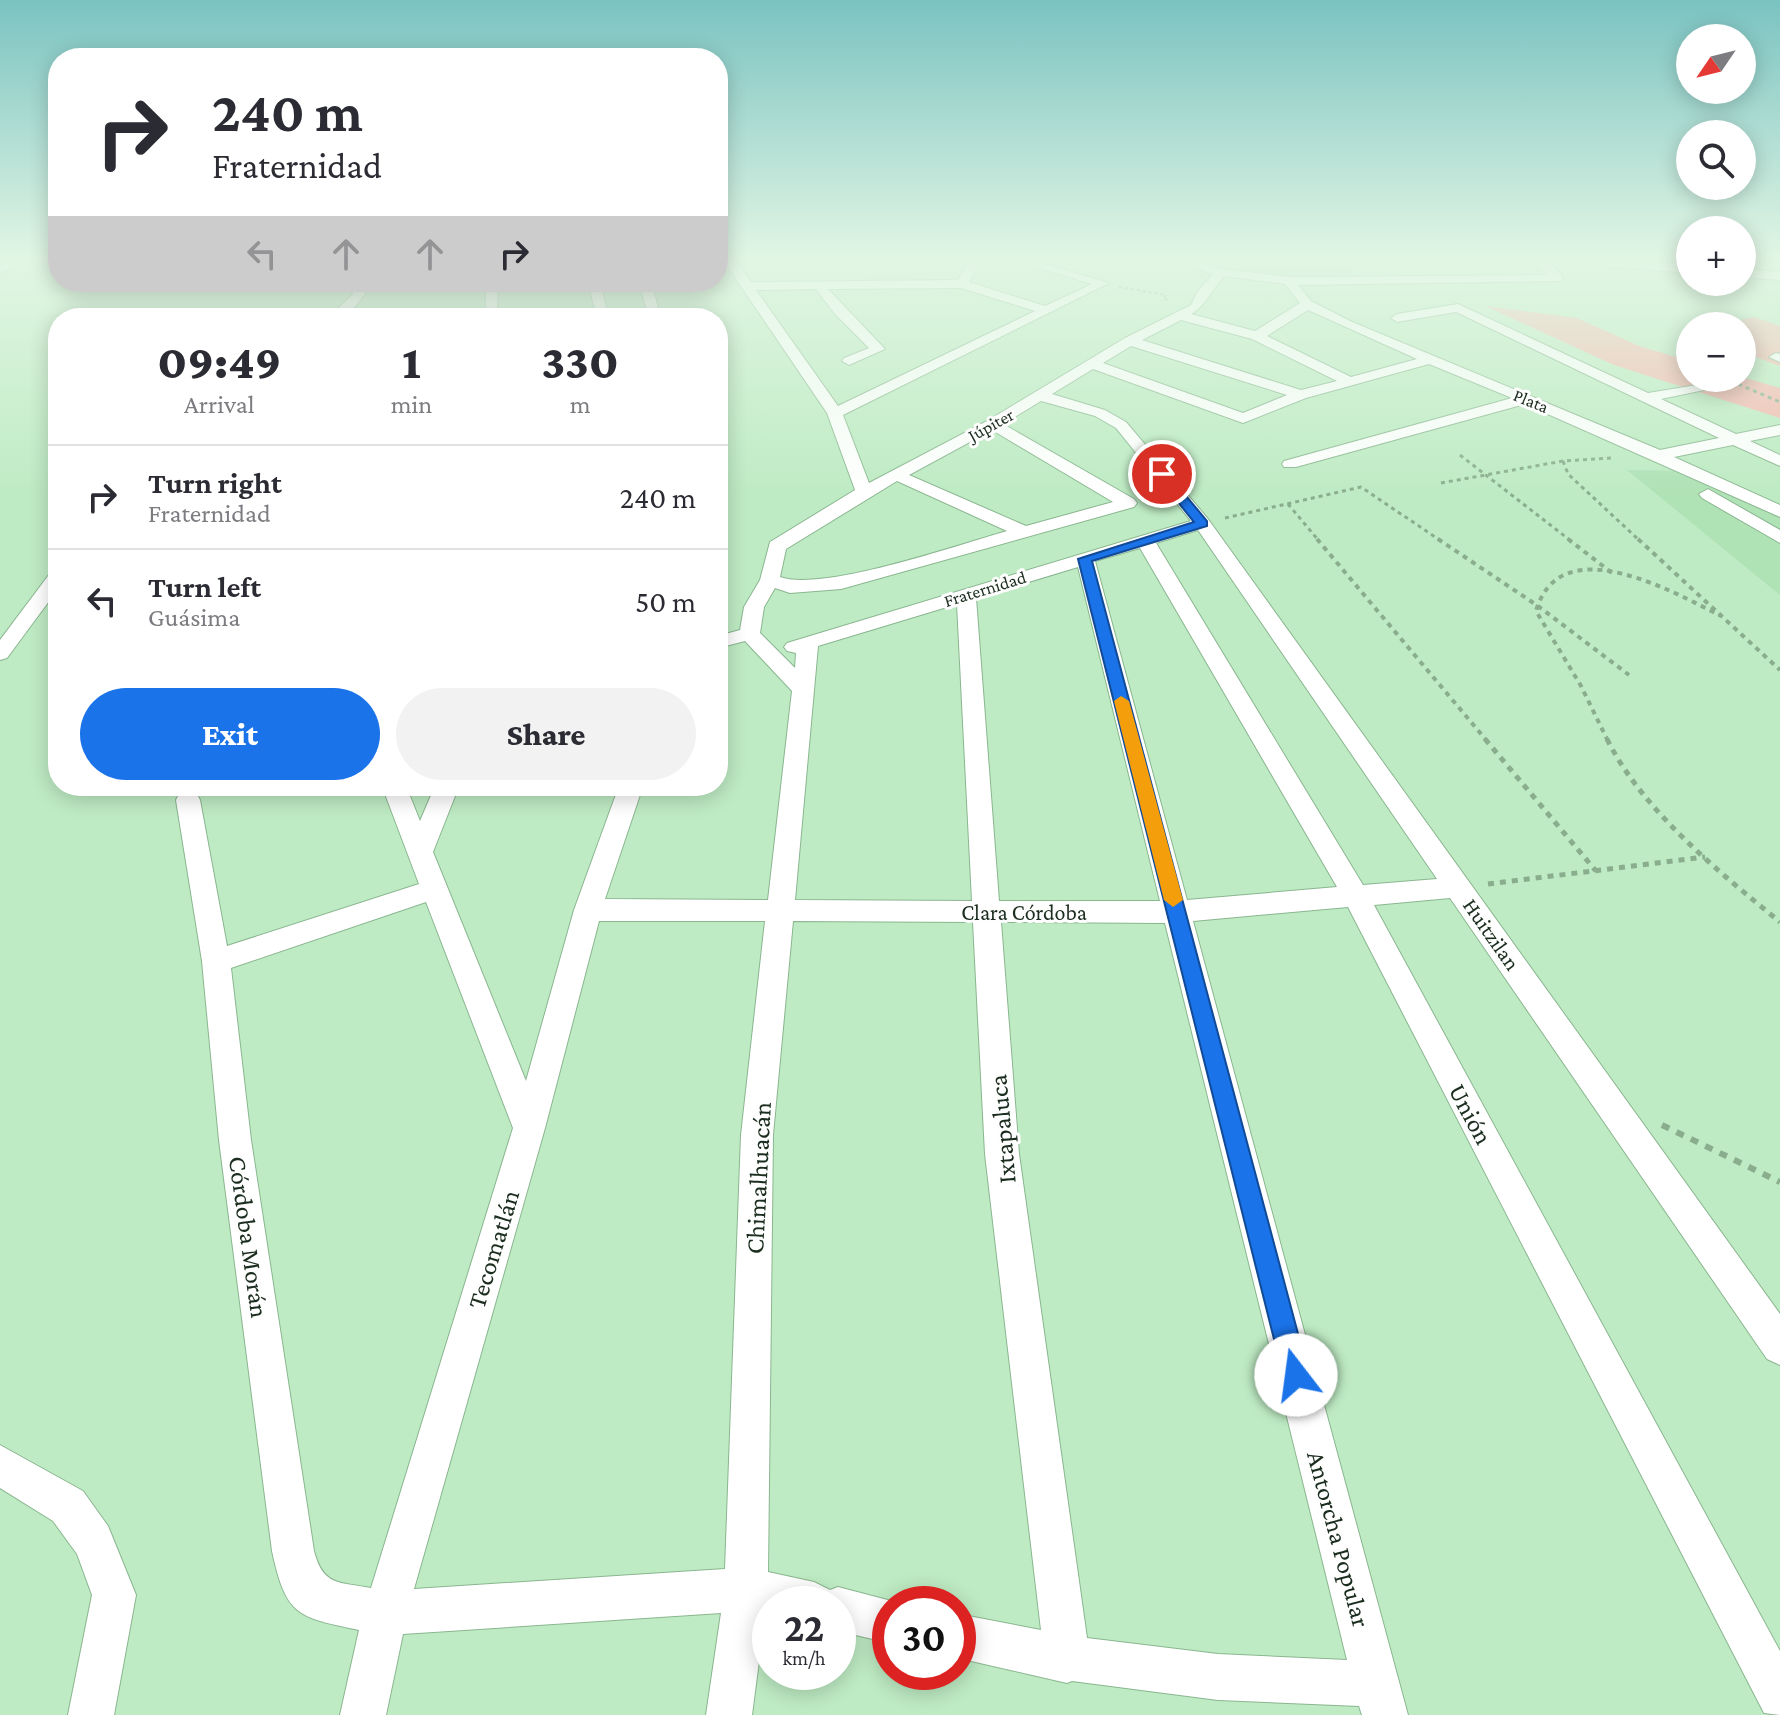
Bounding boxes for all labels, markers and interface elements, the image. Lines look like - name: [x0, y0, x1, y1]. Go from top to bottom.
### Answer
- north arrow: [1676, 24, 1756, 104]
- map controls: [1676, 24, 1756, 392]
- icon: right: [80, 80, 184, 184]
- text: 240 m: [212, 81, 363, 143]
- button: search: [1676, 120, 1756, 200]
- text: Fraternidad: [212, 146, 382, 186]
- button: +: [1676, 216, 1756, 296]
- icon: left: [240, 232, 284, 276]
- icon: ahead: [324, 232, 368, 276]
- icon: ahead: [408, 232, 452, 276]
- icon: right: [492, 232, 536, 276]
- button: −: [1676, 312, 1756, 392]
- text: 09:49: [157, 335, 281, 388]
- text: 1: [402, 335, 421, 388]
- text: 330: [542, 335, 619, 388]
- street label: Plata: [1510, 385, 1552, 417]
- text: Arrival: [184, 390, 255, 419]
- text: min: [391, 390, 432, 419]
- text: m: [570, 390, 591, 419]
- street label: Júpiter: [963, 404, 1018, 447]
- pin: [1128, 440, 1196, 508]
- icon: arrive: [1140, 452, 1184, 496]
- text: Turn right: [148, 466, 282, 499]
- icon: right: [80, 475, 124, 519]
- text: 240 m: [620, 481, 696, 514]
- text: Fraternidad: [148, 499, 271, 528]
- street label: Fraternidad: [941, 567, 1029, 611]
- text: Turn left: [148, 570, 261, 603]
- icon: left: [80, 579, 124, 623]
- text: 50 m: [635, 585, 696, 618]
- text: Guásima: [148, 603, 240, 632]
- button: Exit: [80, 688, 380, 780]
- button: Share: [396, 688, 696, 780]
- street label: Huitzilan: [1458, 894, 1525, 975]
- street label: Clara Córdoba: [961, 900, 1087, 925]
- street label: Ixtapaluca: [983, 1073, 1022, 1185]
- street label: Unión: [1443, 1079, 1499, 1150]
- street label: Chimalhuacán: [740, 1101, 777, 1255]
- street label: Córdoba Morán: [223, 1154, 274, 1320]
- street label: Tecomatlán: [462, 1186, 525, 1312]
- position arrow: [1254, 1333, 1338, 1417]
- street label: Antorcha Popular: [1301, 1448, 1376, 1630]
- speed limit sign: 30: [872, 1586, 976, 1690]
- text: 22: [784, 1605, 824, 1650]
- text: km/h: [782, 1647, 826, 1669]

